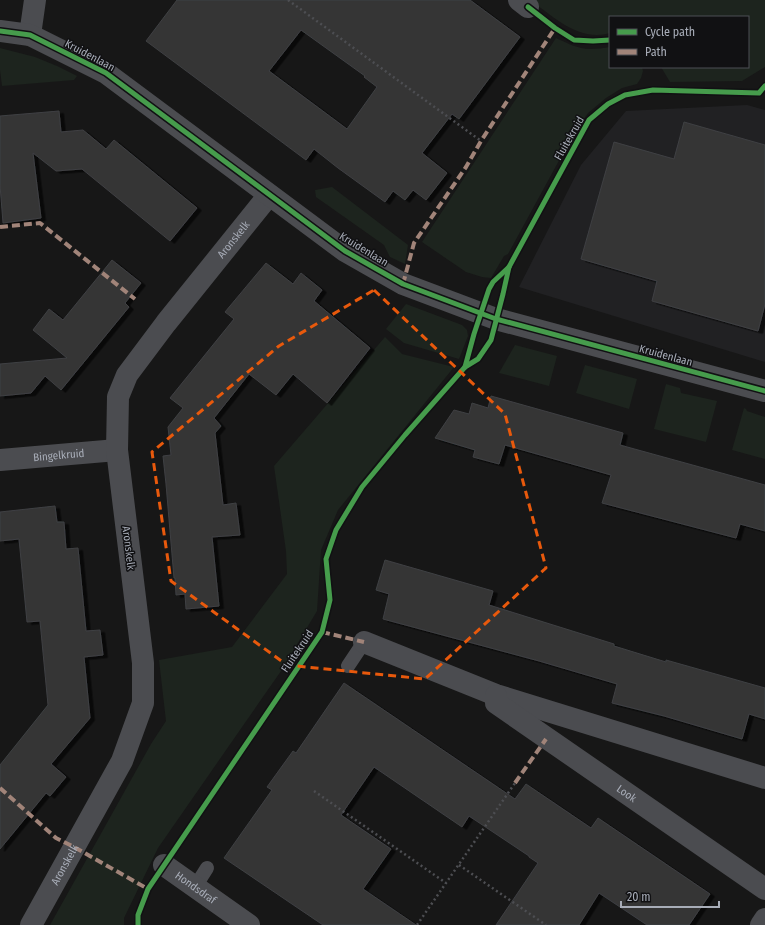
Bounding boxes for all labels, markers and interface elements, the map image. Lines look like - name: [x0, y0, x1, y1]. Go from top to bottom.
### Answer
- legend: [609, 16, 749, 68]
- text: Cycle path: [645, 25, 695, 39]
- street label: Kruidenlaan: [63, 37, 117, 74]
- text: Path: [645, 45, 667, 59]
- street label: Fluitekruid: [552, 114, 587, 162]
- street label: Aronskelk: [215, 218, 253, 261]
- street label: Kruidenlaan: [337, 230, 391, 269]
- street label: Kruidenlaan: [638, 342, 694, 369]
- street label: Bingelkruid: [33, 447, 85, 464]
- street label: Aronskelk: [119, 525, 138, 572]
- street label: Fluitekruid: [278, 628, 316, 675]
- street label: Look: [614, 782, 640, 806]
- street label: Aronskelk: [49, 842, 82, 887]
- street label: Hondsdraf: [173, 869, 219, 907]
- scale bar: [621, 883, 719, 909]
- text: 20 m: [627, 890, 651, 904]

